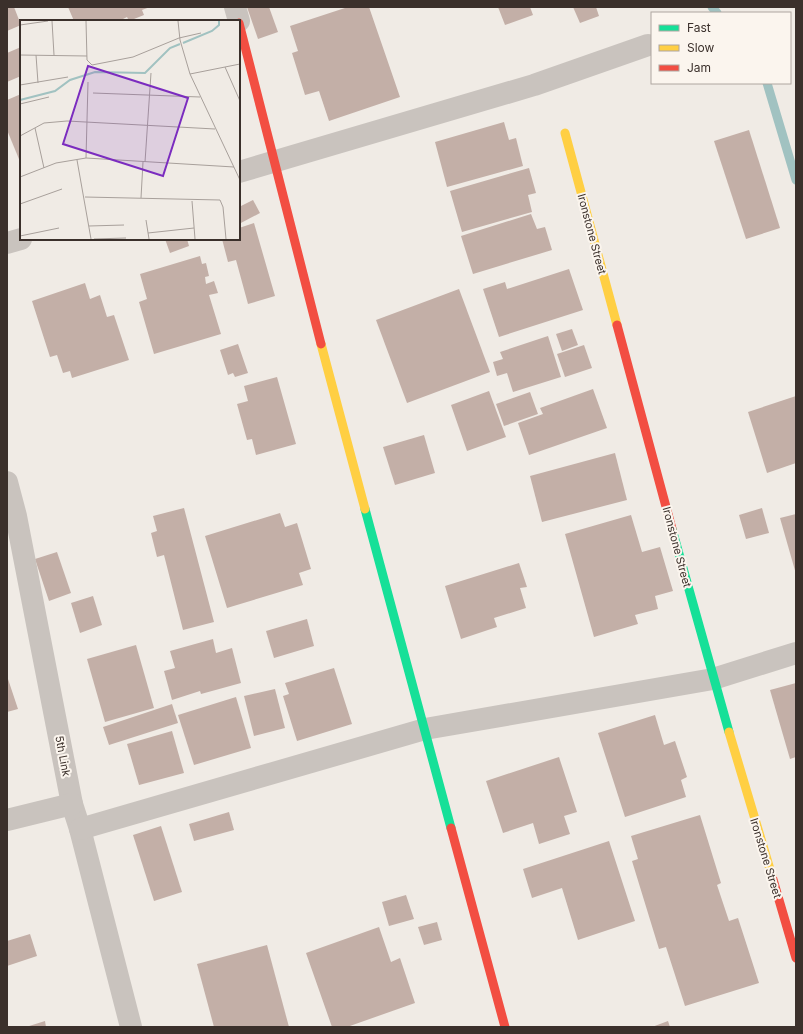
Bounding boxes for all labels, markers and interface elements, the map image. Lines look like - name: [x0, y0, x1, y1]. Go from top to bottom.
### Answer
- legend: [651, 12, 791, 84]
- inset map: [20, 20, 240, 240]
- text: Fast: [687, 20, 711, 35]
- text: Slow: [687, 40, 715, 55]
- text: Jam: [687, 60, 711, 75]
- street label: Ironstone Street: [575, 192, 610, 276]
- street label: Ironstone Street: [660, 505, 695, 589]
- street label: 5th Link: [52, 734, 74, 778]
- street label: Ironstone Street: [747, 816, 785, 900]

